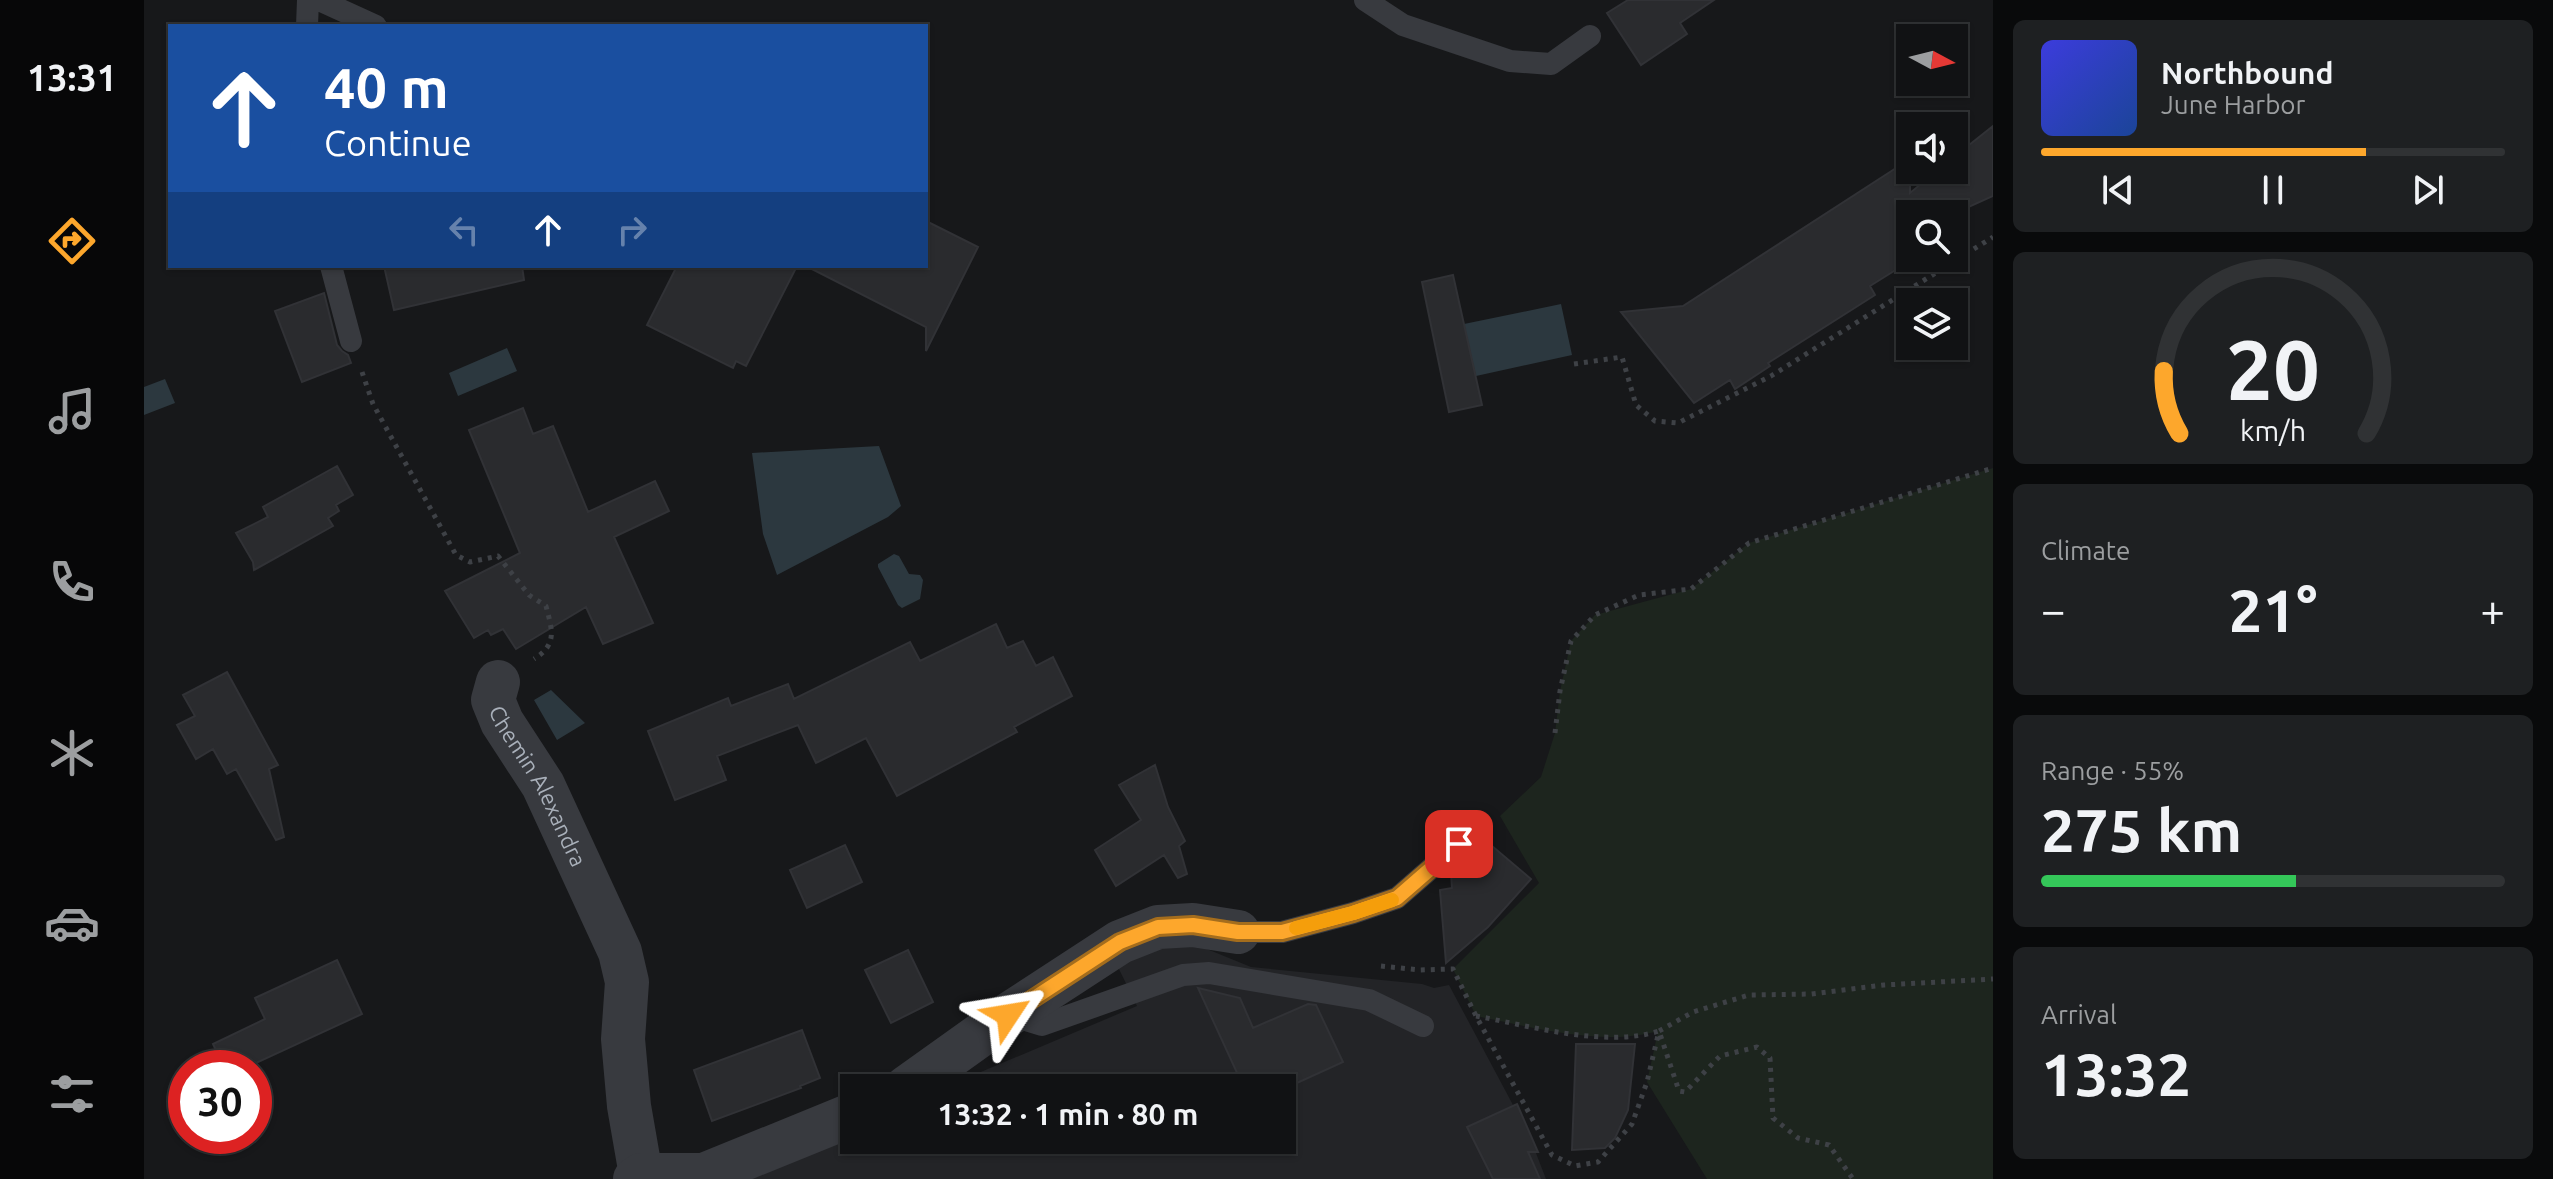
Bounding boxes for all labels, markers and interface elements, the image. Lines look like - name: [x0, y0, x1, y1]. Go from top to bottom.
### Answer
- north arrow: [1896, 24, 1968, 96]
- map controls: [1896, 24, 1968, 360]
- icon: ahead: [192, 56, 296, 160]
- text: 40 m: [324, 56, 449, 119]
- text: Northbound: [2161, 56, 2333, 90]
- text: 13:31: [27, 57, 117, 98]
- text: June Harbor: [2161, 90, 2305, 119]
- button: sound: [1896, 112, 1968, 184]
- text: Continue: [324, 122, 472, 163]
- icon: previous: [2096, 168, 2140, 212]
- icon: pause: [2251, 168, 2295, 212]
- icon: next: [2406, 168, 2450, 212]
- button: search: [1896, 200, 1968, 272]
- icon: left: [442, 208, 486, 252]
- icon: ahead: [526, 208, 570, 252]
- icon: right: [610, 208, 654, 252]
- icon: directions: [44, 213, 100, 269]
- button: layers: [1896, 288, 1968, 360]
- text: 20: [2226, 321, 2320, 415]
- icon: music: [44, 383, 100, 439]
- text: km/h: [2240, 414, 2306, 446]
- text: Climate: [2041, 536, 2130, 565]
- icon: phone: [44, 554, 100, 610]
- text: 21°: [2229, 576, 2317, 643]
- text: −: [2041, 585, 2066, 634]
- text: +: [2480, 585, 2505, 634]
- street label: Chemin Alexandra: [485, 702, 592, 870]
- icon: climate: [44, 725, 100, 781]
- text: Range · 55%: [2041, 756, 2184, 785]
- text: 275 km: [2041, 796, 2242, 863]
- pin: [1425, 810, 1493, 878]
- icon: arrive: [1437, 822, 1481, 866]
- icon: car: [44, 895, 100, 951]
- position arrow: [966, 973, 1050, 1057]
- text: Arrival: [2041, 1000, 2117, 1029]
- text: 13:32: [2041, 1040, 2191, 1107]
- speed limit sign: 30: [168, 1050, 272, 1154]
- icon: filters: [44, 1066, 100, 1122]
- text: 13:32 · 1 min · 80 m: [938, 1097, 1198, 1131]

